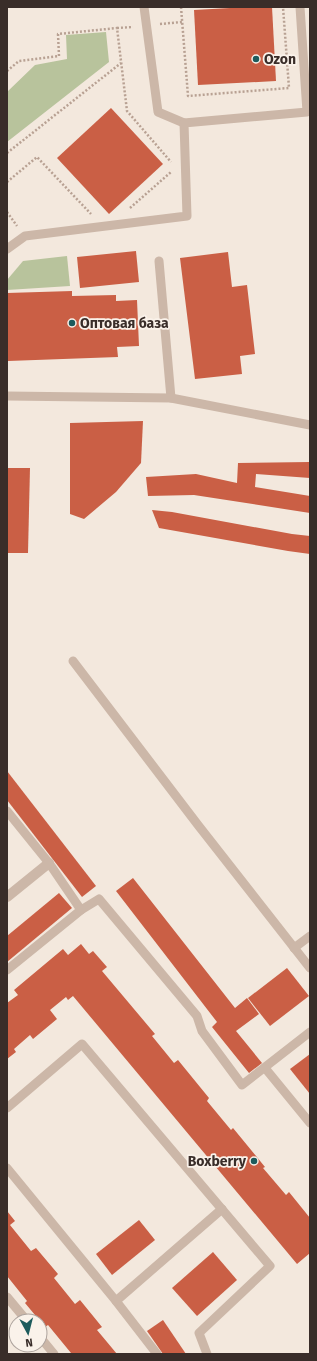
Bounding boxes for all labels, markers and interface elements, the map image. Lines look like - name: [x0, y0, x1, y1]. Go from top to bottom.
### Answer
- place label: Ozon: [264, 51, 296, 68]
- marker: Ozon: [251, 54, 261, 64]
- place label: Оптовая база: [80, 315, 169, 332]
- marker: Оптовая база: [67, 318, 77, 328]
- place label: Boxberry: [188, 1153, 247, 1170]
- marker: Boxberry: [249, 1156, 259, 1166]
- north arrow: [8, 1313, 48, 1353]
- text: N: [25, 1336, 34, 1349]

